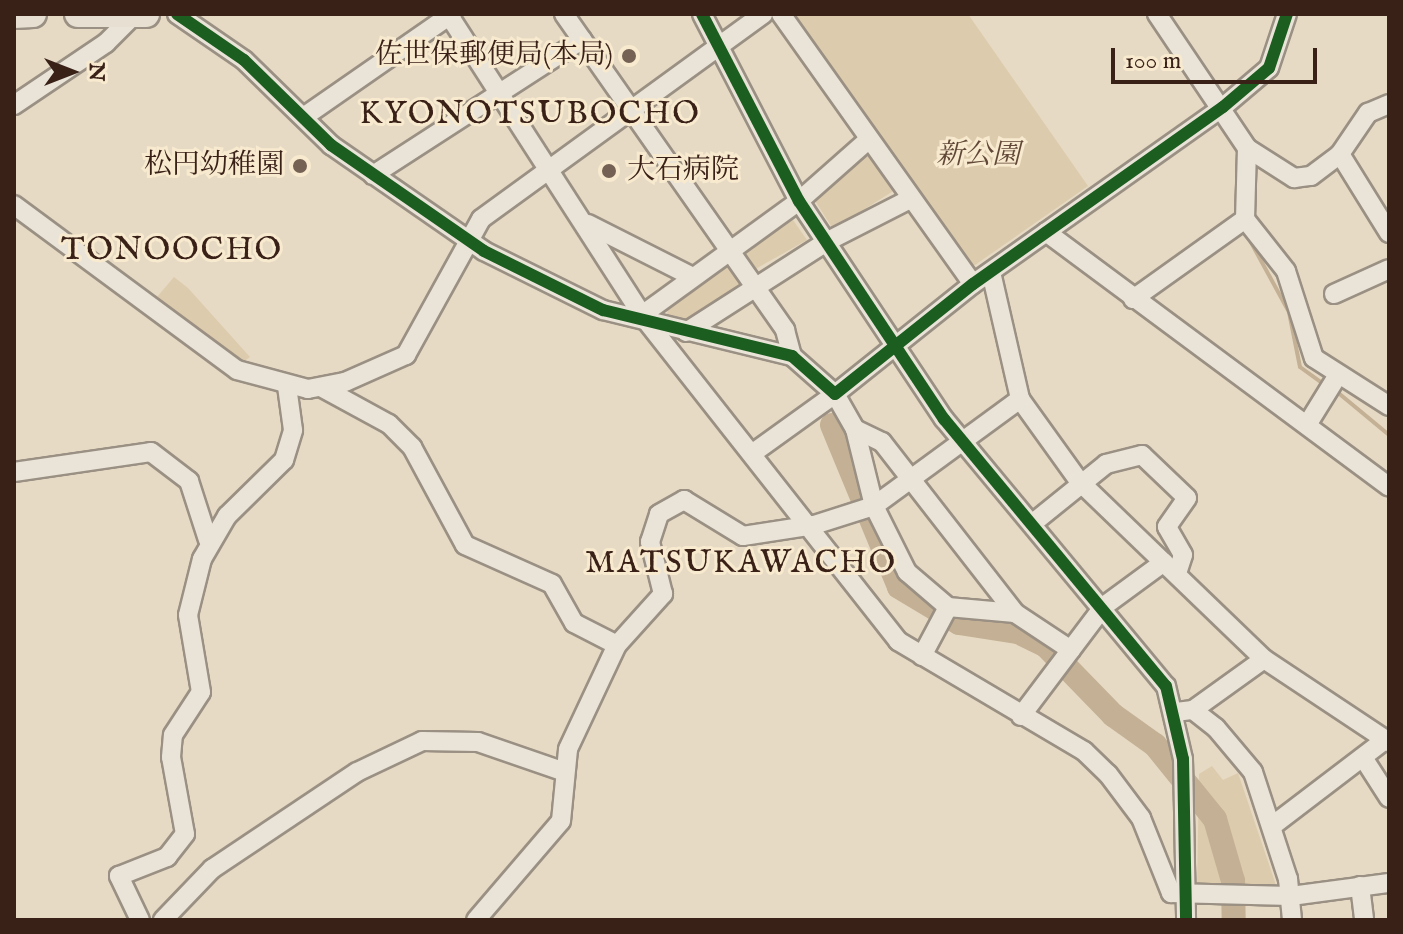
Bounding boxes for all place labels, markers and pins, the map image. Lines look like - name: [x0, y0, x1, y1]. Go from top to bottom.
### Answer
- place label: 佐世保郵便局(本局): [375, 39, 613, 73]
- marker: 佐世保郵便局(本局): [620, 47, 638, 65]
- place label: 松円幼稚園: [144, 149, 284, 183]
- place label: 大石病院: [627, 154, 739, 188]
- marker: 松円幼稚園: [291, 157, 309, 175]
- marker: 大石病院: [598, 160, 620, 182]

